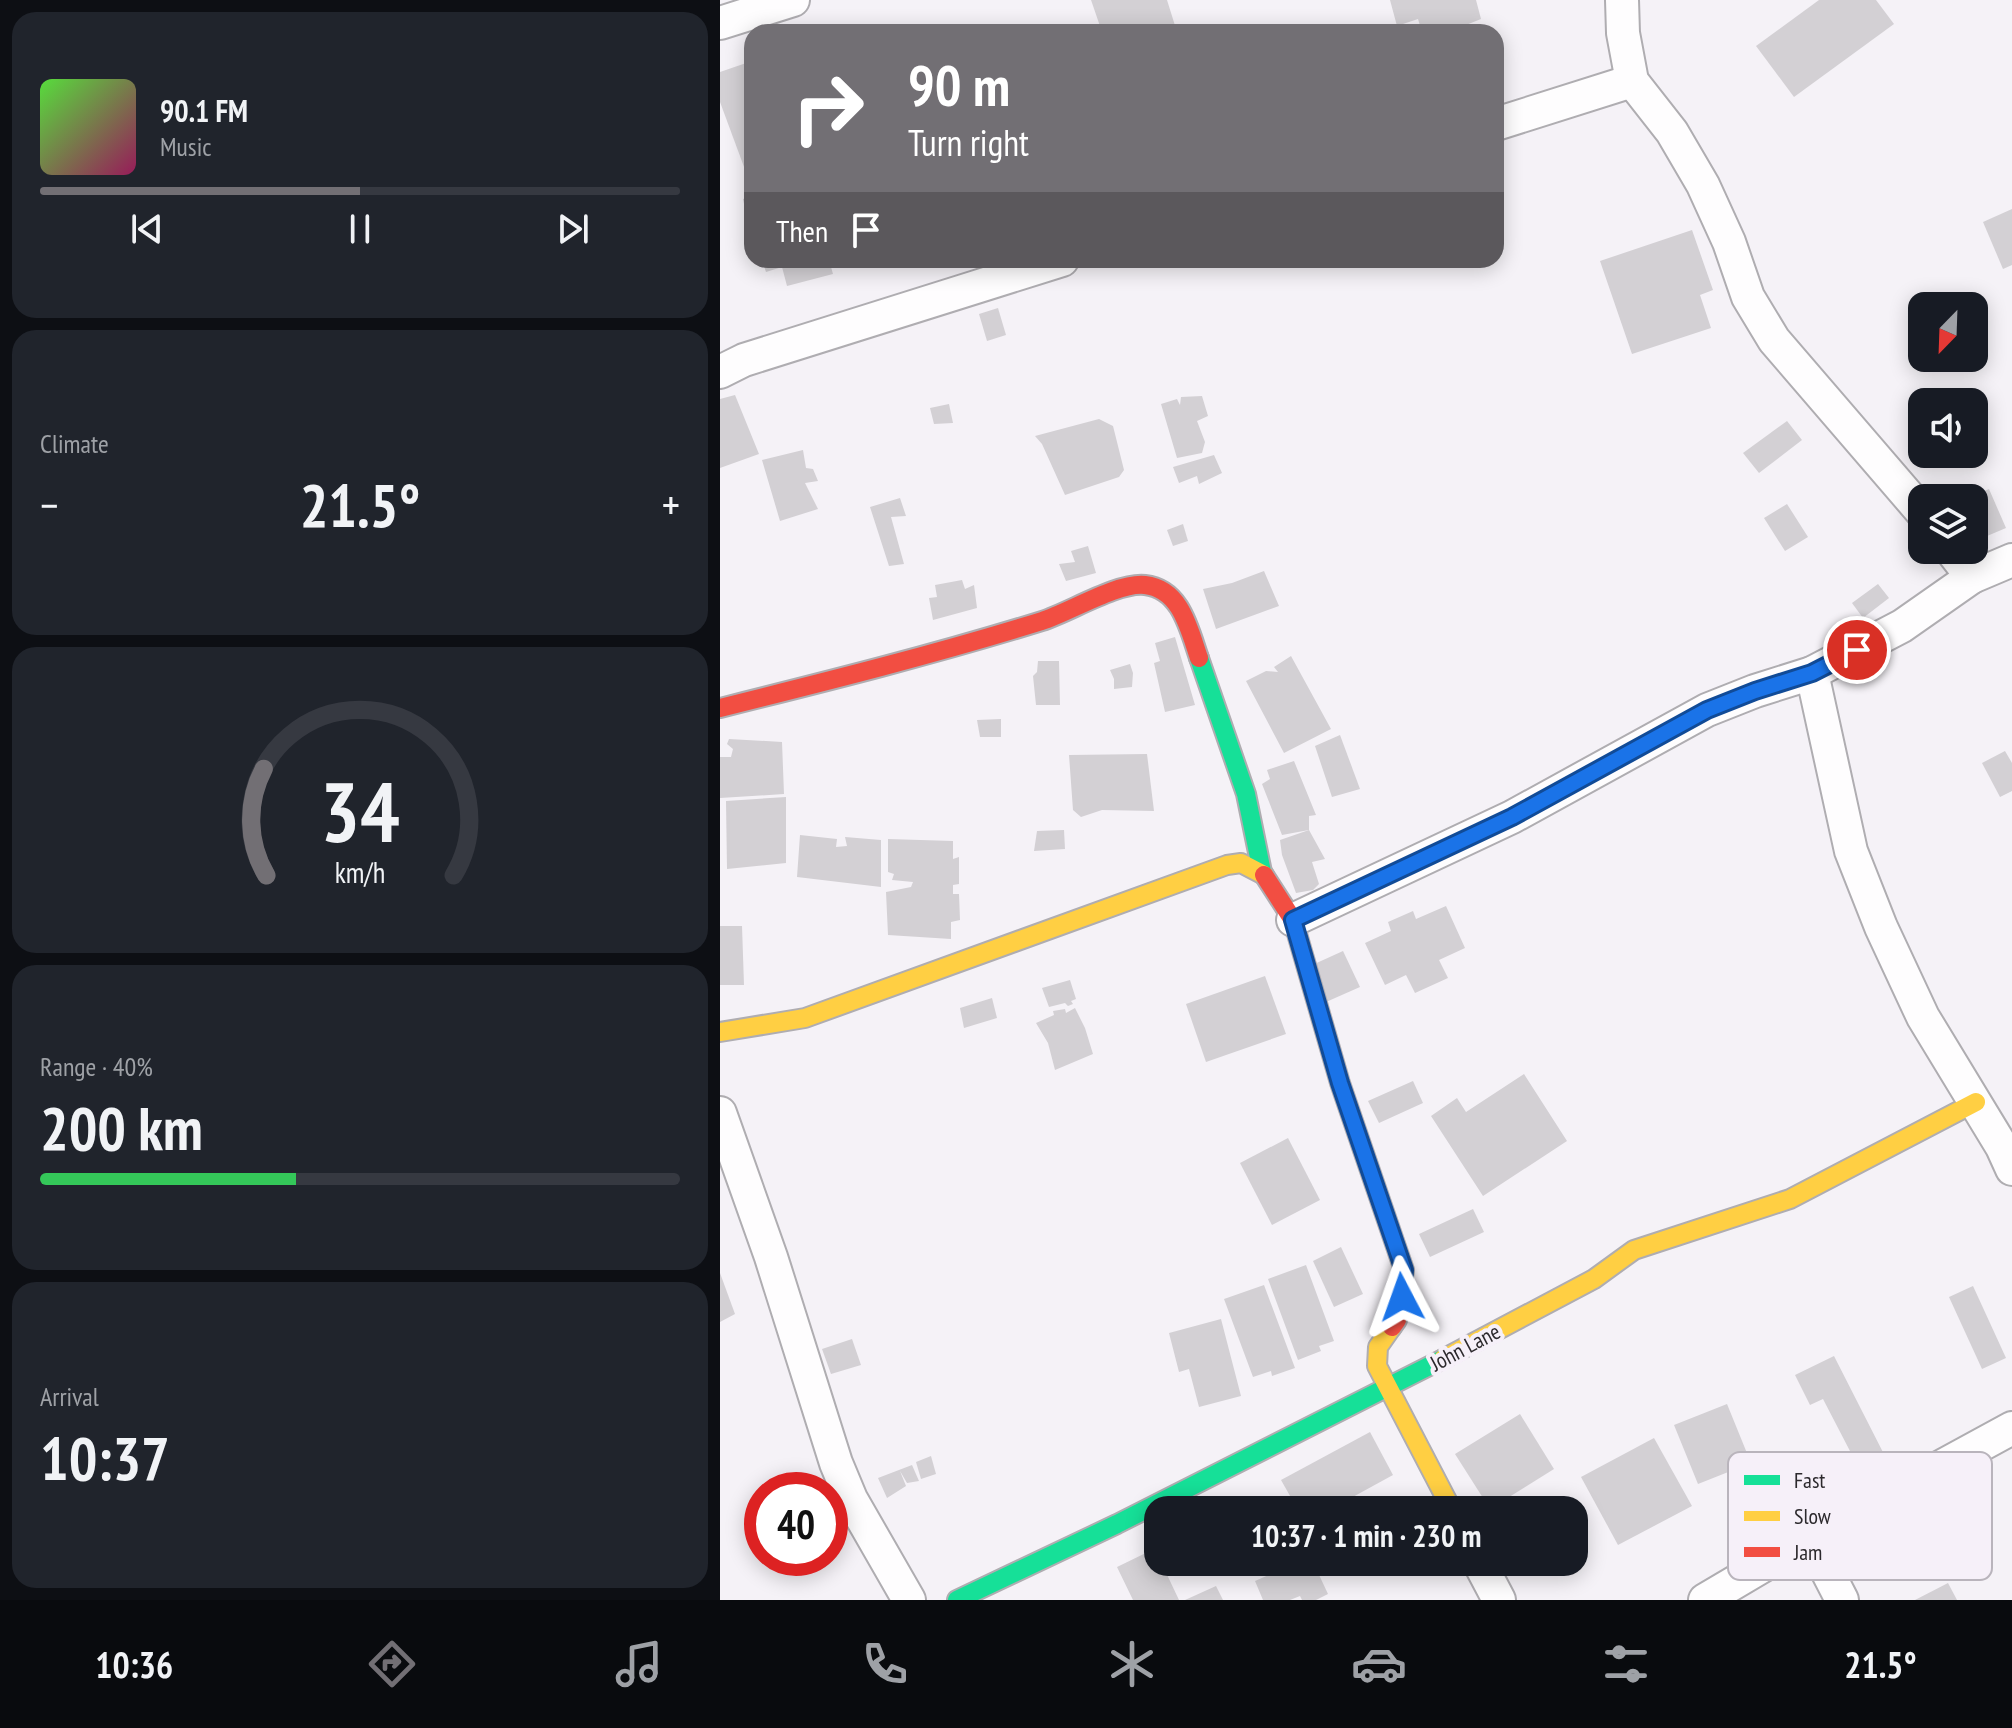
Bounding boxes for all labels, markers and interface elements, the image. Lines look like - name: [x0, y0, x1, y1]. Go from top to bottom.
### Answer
- text: 90 m: [908, 49, 1010, 121]
- icon: right: [776, 56, 880, 160]
- text: 90.1 FM: [160, 91, 248, 130]
- text: Turn right: [908, 119, 1029, 166]
- text: Music: [160, 130, 212, 163]
- icon: previous: [125, 207, 169, 251]
- icon: pause: [338, 207, 382, 251]
- icon: next: [551, 207, 595, 251]
- icon: arrive: [844, 208, 888, 252]
- text: Then: [776, 211, 828, 250]
- north arrow: [1908, 292, 1988, 372]
- map controls: [1908, 292, 1988, 564]
- button: sound: [1908, 388, 1988, 468]
- text: Climate: [40, 427, 109, 460]
- text: 21.5°: [300, 466, 420, 544]
- text: −: [40, 476, 58, 533]
- text: +: [662, 476, 680, 533]
- button: layers: [1908, 484, 1988, 564]
- pin: [1823, 616, 1891, 684]
- icon: arrive: [1835, 628, 1879, 672]
- text: 34: [320, 757, 400, 865]
- text: km/h: [335, 854, 385, 891]
- text: Range · 40%: [40, 1050, 153, 1083]
- text: 200 km: [40, 1089, 203, 1167]
- position arrow: [1360, 1255, 1444, 1339]
- street label: John Lane: [1424, 1317, 1505, 1377]
- text: Arrival: [40, 1380, 99, 1413]
- text: 10:37: [40, 1419, 170, 1497]
- legend: [1728, 1452, 1992, 1580]
- text: Fast: [1794, 1466, 1825, 1494]
- speed limit sign: 40: [744, 1472, 848, 1576]
- text: Slow: [1794, 1502, 1831, 1530]
- text: 10:37 · 1 min · 230 m: [1251, 1516, 1481, 1555]
- text: Jam: [1793, 1538, 1822, 1566]
- icon: directions: [364, 1636, 420, 1692]
- icon: music: [611, 1636, 667, 1692]
- icon: phone: [857, 1636, 913, 1692]
- icon: climate: [1104, 1636, 1160, 1692]
- icon: car: [1351, 1636, 1407, 1692]
- icon: filters: [1598, 1636, 1654, 1692]
- text: 10:36: [95, 1641, 173, 1688]
- text: 21.5°: [1844, 1641, 1917, 1688]

